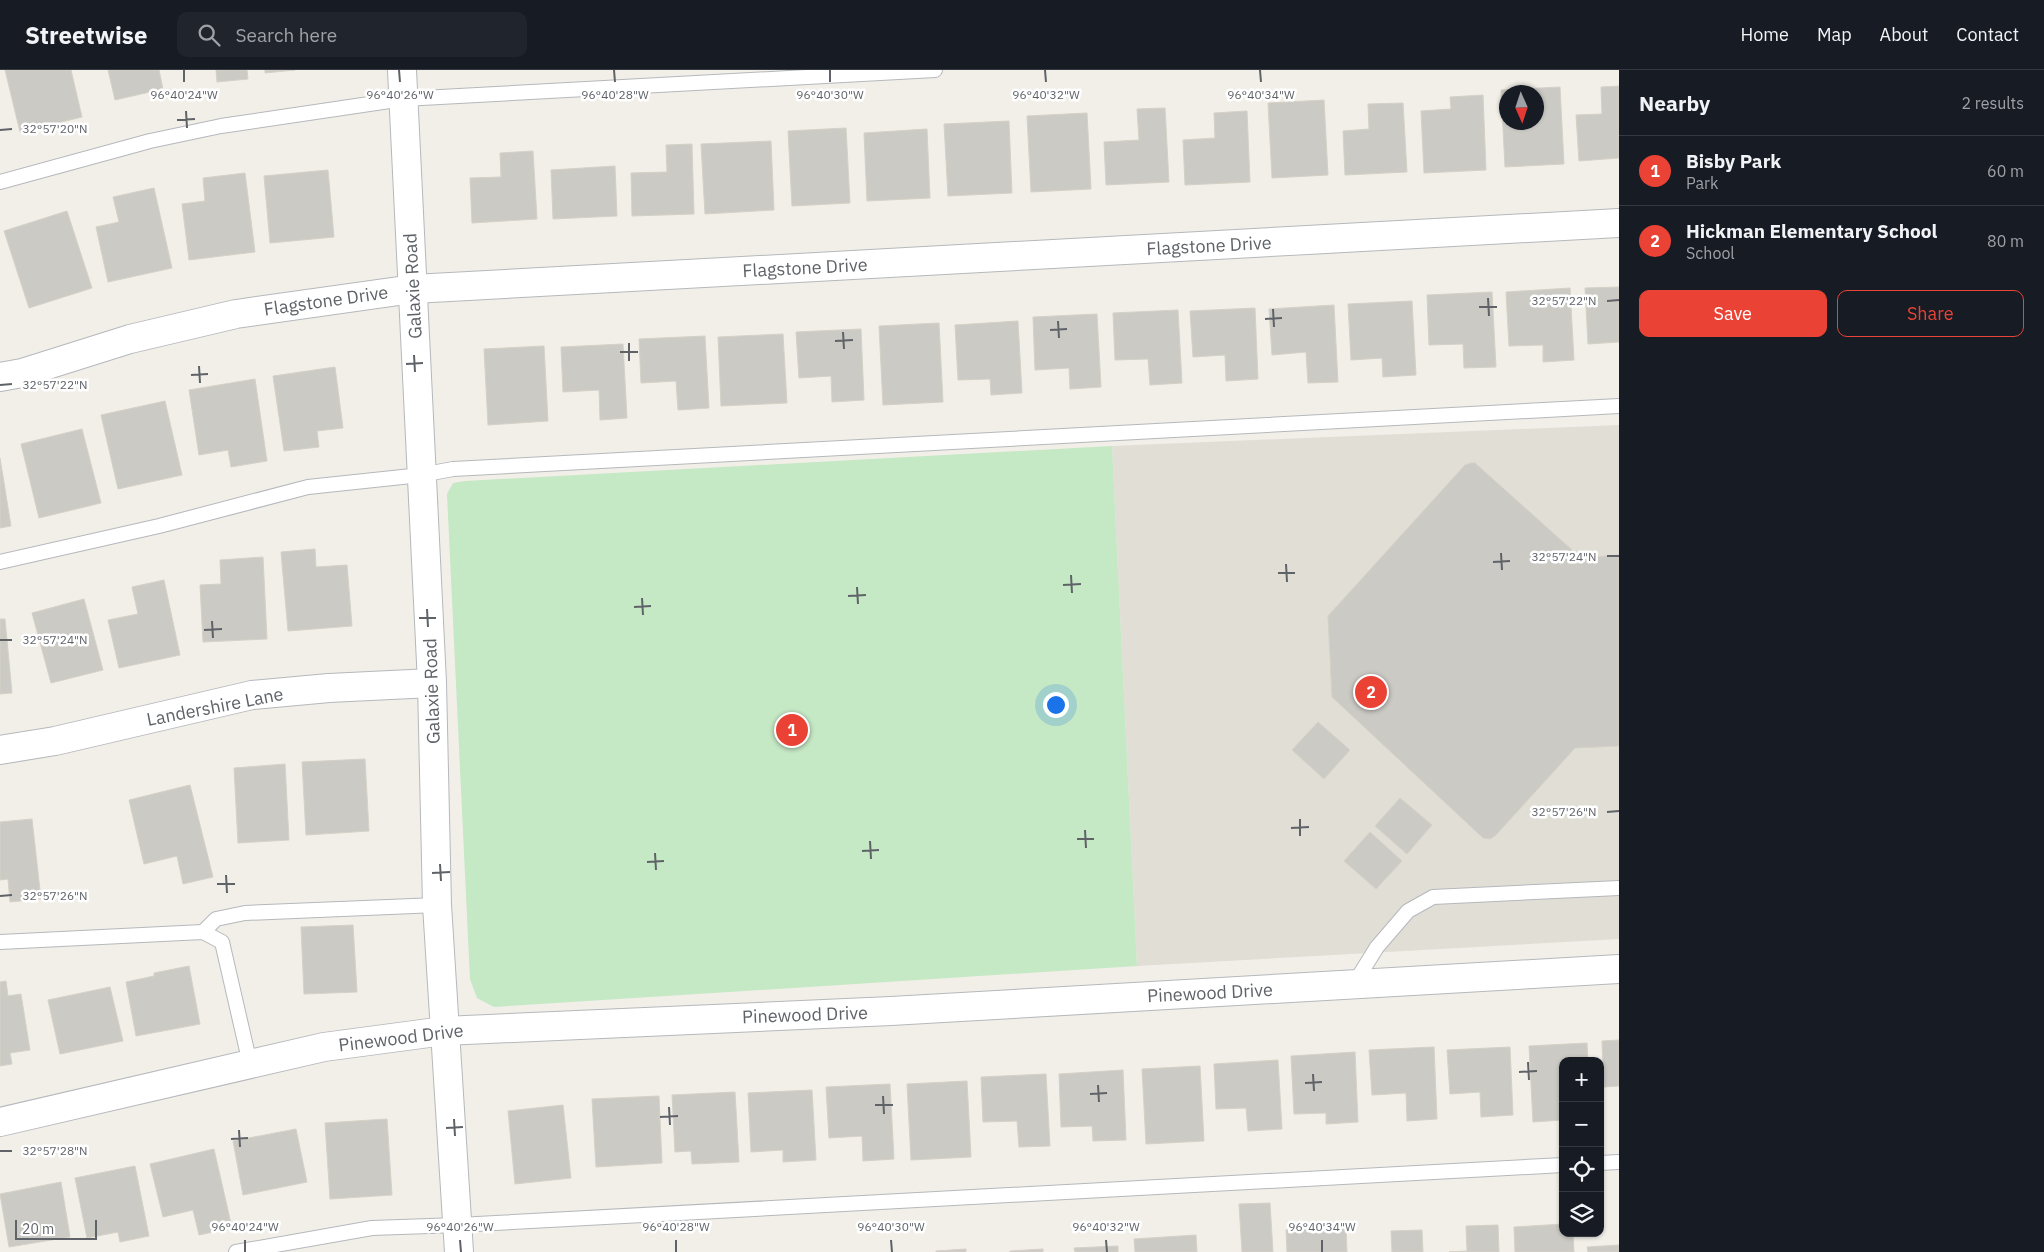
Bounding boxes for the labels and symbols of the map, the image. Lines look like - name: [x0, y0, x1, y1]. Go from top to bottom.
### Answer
- north arrow: [1499, 85, 1544, 130]
- text: 96°40'24"W: [150, 87, 218, 102]
- text: 96°40'26"W: [366, 87, 434, 102]
- text: 96°40'28"W: [581, 87, 649, 102]
- text: 96°40'30"W: [796, 87, 864, 102]
- text: 96°40'32"W: [1012, 87, 1080, 102]
- text: 96°40'34"W: [1227, 87, 1295, 102]
- text: 32°57'20"N: [22, 121, 88, 136]
- street label: Flagstone Drive: [1146, 231, 1272, 260]
- street label: Galaxie Road: [398, 233, 427, 339]
- street label: Flagstone Drive: [742, 253, 868, 282]
- street label: Flagstone Drive: [262, 280, 390, 321]
- text: 32°57'22"N: [1531, 293, 1597, 308]
- text: 32°57'22"N: [22, 377, 88, 392]
- text: 32°57'24"N: [1531, 549, 1597, 564]
- text: 32°57'24"N: [22, 632, 88, 647]
- street label: Galaxie Road: [418, 638, 445, 744]
- pin: 2: [1355, 673, 1387, 711]
- street label: Landershire Lane: [145, 682, 285, 731]
- your location: [1043, 692, 1069, 718]
- pin: 1: [776, 711, 808, 749]
- text: 32°57'26"N: [1531, 804, 1597, 819]
- text: 32°57'26"N: [22, 888, 88, 903]
- street label: Pinewood Drive: [1147, 978, 1273, 1007]
- street label: Pinewood Drive: [742, 1001, 868, 1028]
- street label: Pinewood Drive: [337, 1018, 465, 1057]
- text: 32°57'28"N: [22, 1143, 88, 1158]
- scale bar: [15, 1217, 98, 1240]
- text: 96°40'24"W: [211, 1219, 279, 1234]
- text: 96°40'26"W: [426, 1219, 494, 1234]
- text: 96°40'28"W: [642, 1219, 710, 1234]
- text: 96°40'30"W: [857, 1219, 925, 1234]
- text: 96°40'32"W: [1072, 1219, 1140, 1234]
- text: 96°40'34"W: [1288, 1219, 1356, 1234]

